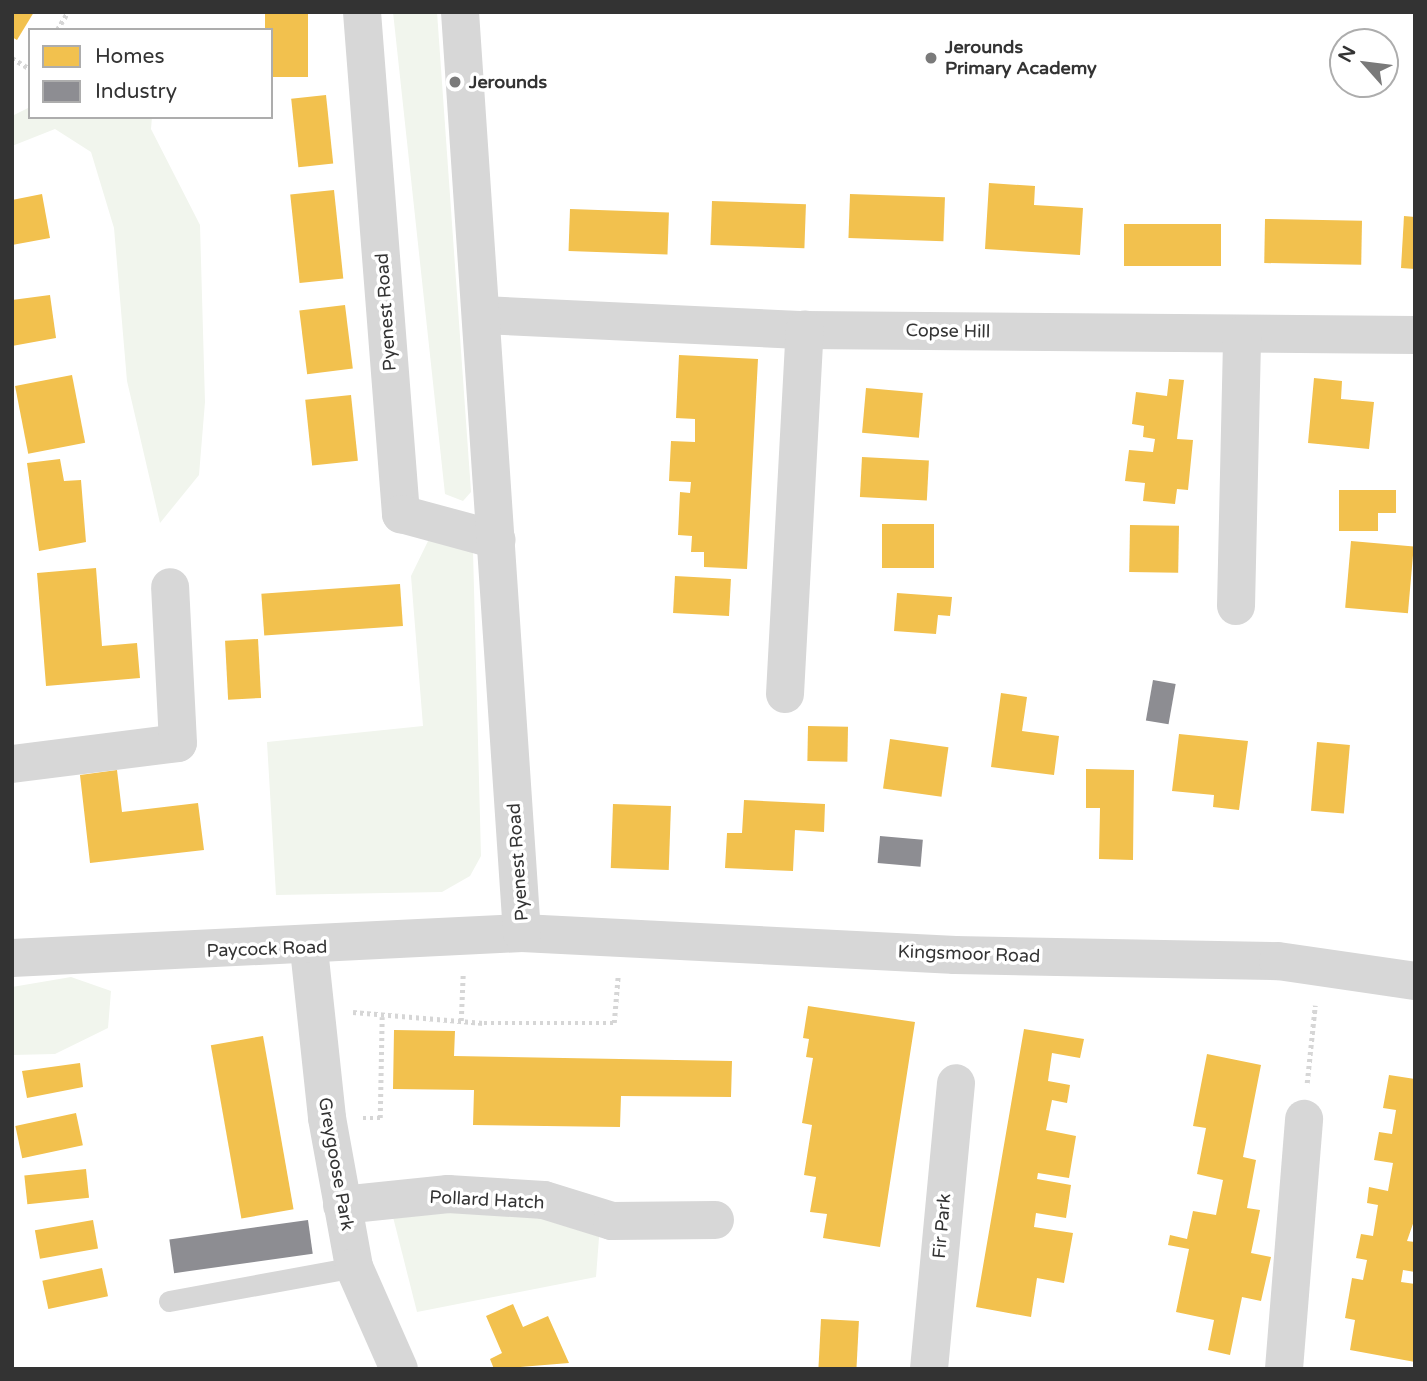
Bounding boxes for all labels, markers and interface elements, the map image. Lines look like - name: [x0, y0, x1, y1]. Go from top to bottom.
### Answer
- legend: [28, 28, 273, 119]
- north arrow: [1329, 28, 1399, 98]
- place label: Jerounds Primary Academy: [945, 37, 1097, 80]
- text: N: [1334, 42, 1361, 66]
- text: Homes: [95, 44, 165, 69]
- marker: Jerounds Primary Academy: [923, 50, 939, 66]
- place label: Jerounds: [469, 71, 547, 93]
- marker: Jerounds: [447, 74, 463, 90]
- text: Industry: [95, 79, 177, 104]
- street label: Pyenest Road: [371, 252, 401, 372]
- street label: Copse Hill: [905, 319, 991, 343]
- street label: Pyenest Road: [503, 802, 533, 922]
- street label: Paycock Road: [206, 936, 328, 962]
- street label: Kingsmoor Road: [897, 941, 1041, 967]
- street label: Greygoose Park: [314, 1096, 358, 1232]
- street label: Pollard Hatch: [429, 1186, 545, 1214]
- street label: Fir Park: [928, 1193, 956, 1259]

